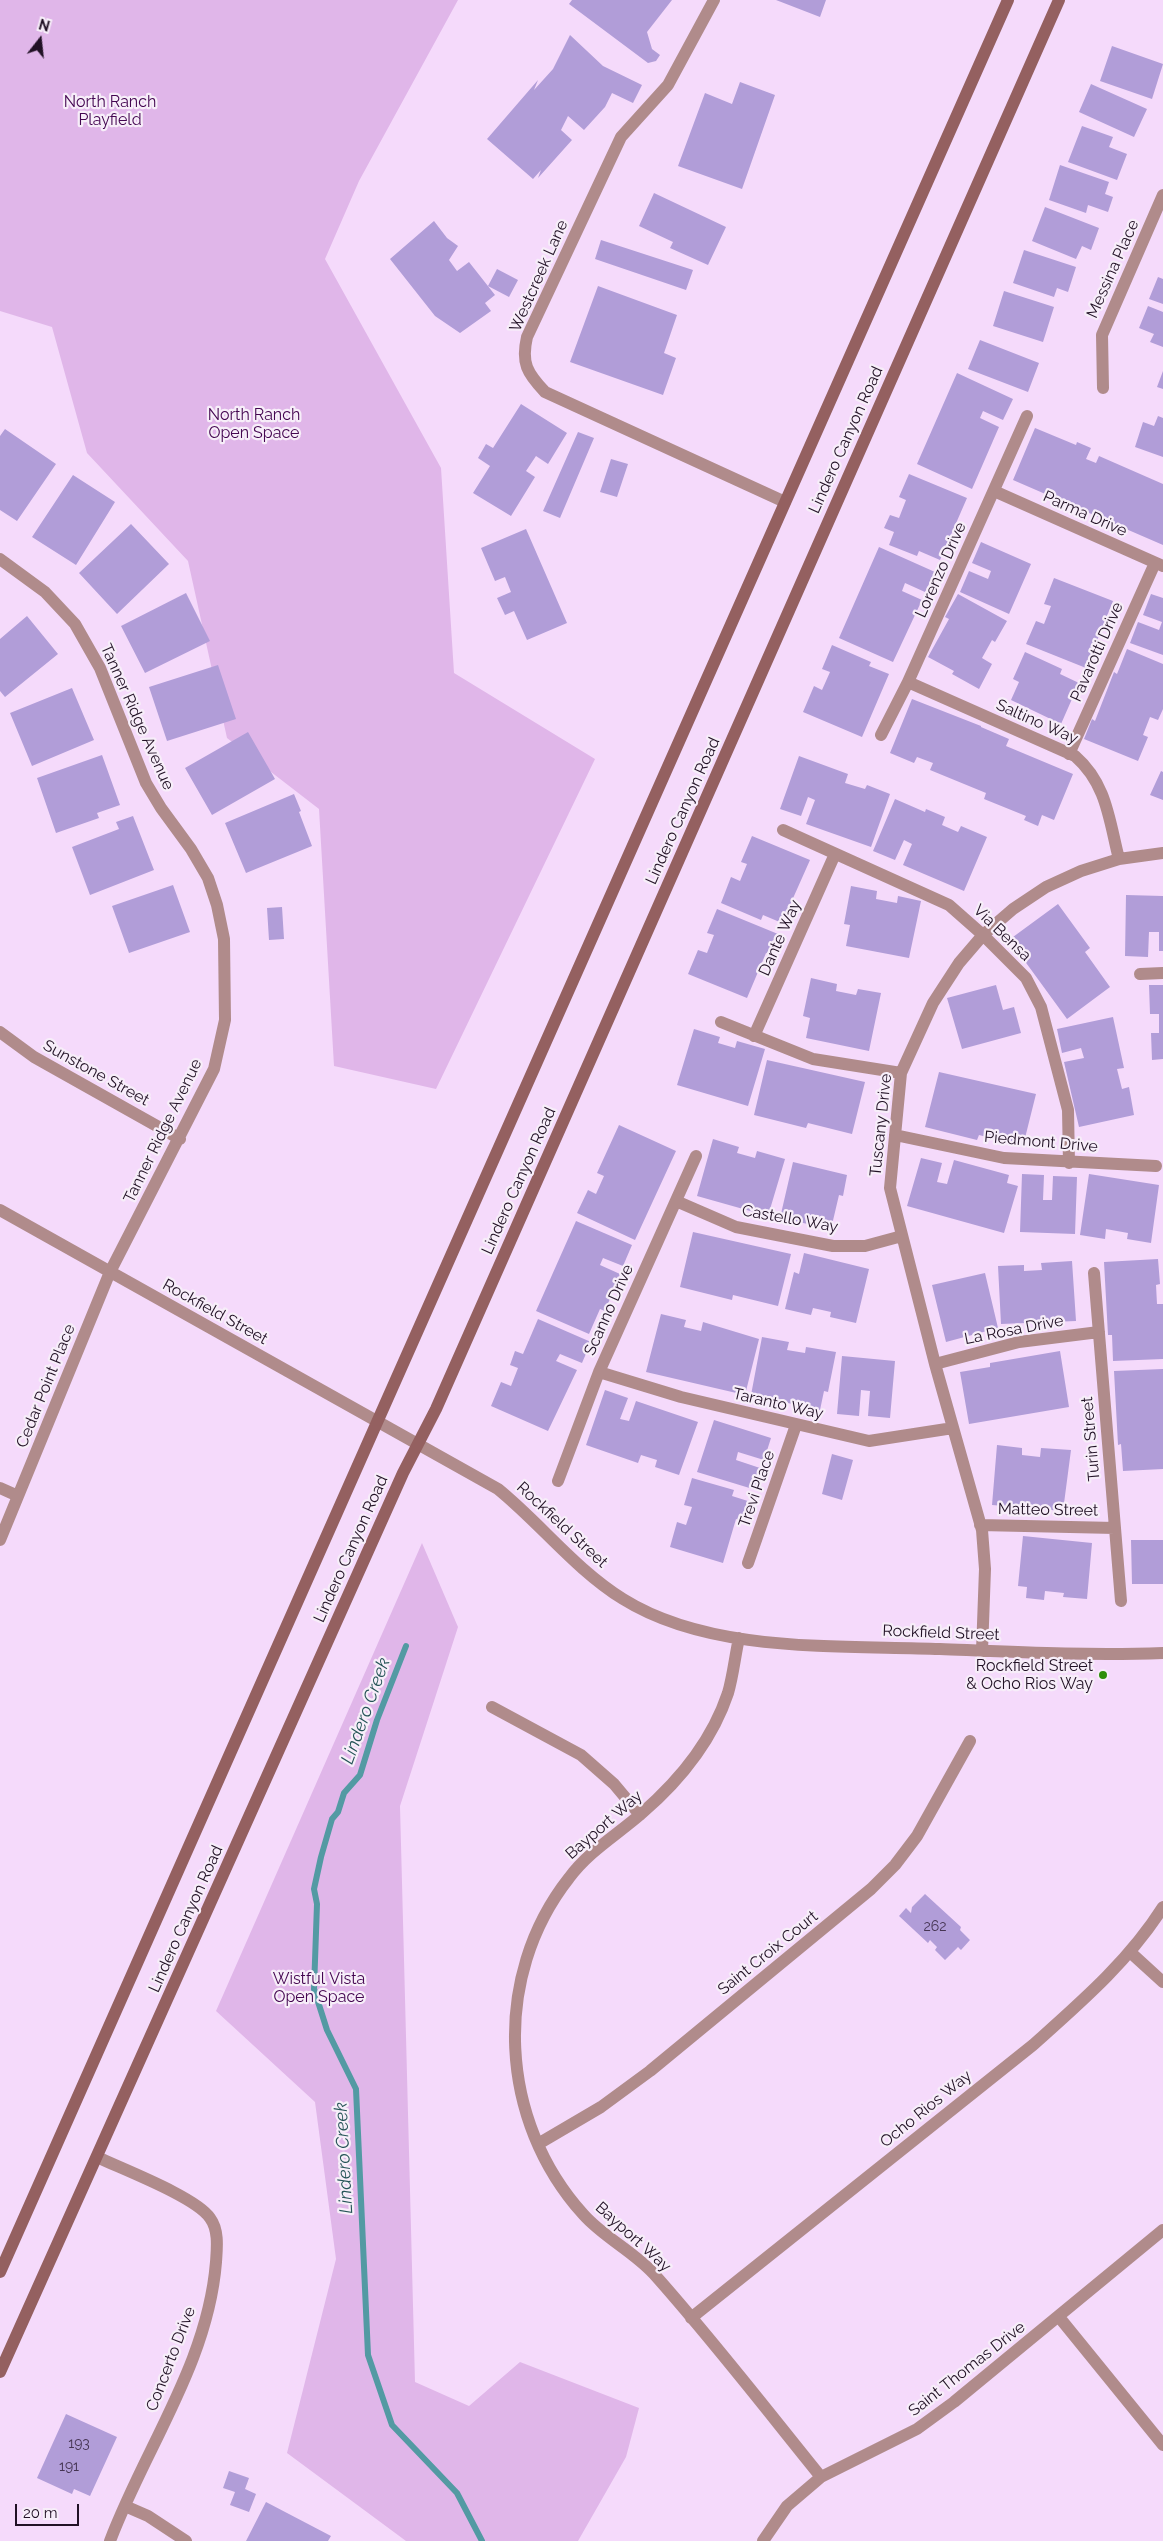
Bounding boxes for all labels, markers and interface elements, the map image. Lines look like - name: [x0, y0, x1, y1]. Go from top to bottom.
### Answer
- north arrow: [15, 15, 65, 65]
- text: N: [37, 16, 51, 35]
- park label: North Ranch Playfield: [64, 92, 156, 130]
- street label: Westcreek Lane: [506, 217, 572, 335]
- street label: Messina Place: [1083, 217, 1143, 321]
- street label: Lindero Canyon Road: [805, 363, 887, 517]
- park label: North Ranch Open Space: [208, 405, 300, 443]
- street label: Parma Drive: [1040, 487, 1130, 541]
- street label: Lorenzo Drive: [911, 519, 971, 621]
- street label: Pavarotti Drive: [1067, 599, 1127, 705]
- street label: Tanner Ridge Avenue: [96, 641, 178, 793]
- street label: Saltino Way: [993, 695, 1081, 749]
- street label: Lindero Canyon Road: [642, 734, 724, 888]
- street label: Dante Way: [755, 897, 805, 979]
- street label: Via Bensa: [969, 901, 1035, 965]
- street label: Sunstone Street: [40, 1036, 152, 1110]
- street label: Tanner Ridge Avenue: [120, 1056, 206, 1206]
- street label: Tuscany Drive: [866, 1073, 896, 1177]
- street label: Lindero Canyon Road: [478, 1104, 560, 1258]
- street label: Piedmont Drive: [983, 1127, 1099, 1157]
- street label: Castello Way: [740, 1201, 840, 1237]
- street label: Scanno Drive: [580, 1261, 638, 1359]
- street label: Rockfield Street: [159, 1275, 271, 1349]
- street label: La Rosa Drive: [963, 1311, 1065, 1349]
- street label: Cedar Point Place: [12, 1322, 80, 1450]
- street label: Taranto Way: [731, 1384, 825, 1424]
- street label: Turin Street: [1078, 1396, 1104, 1482]
- street label: Trevi Place: [735, 1448, 779, 1530]
- street label: Lindero Canyon Road: [310, 1472, 392, 1626]
- street label: Rockfield Street: [513, 1478, 611, 1572]
- street label: Matteo Street: [998, 1500, 1098, 1520]
- street label: Rockfield Street: [882, 1621, 1000, 1645]
- water label: Lindero Creek: [337, 1655, 395, 1767]
- place label: Rockfield Street & Ocho Rios Way: [966, 1656, 1093, 1694]
- marker: Rockfield Street & Ocho Rios Way: [1097, 1669, 1109, 1681]
- street label: Bayport Way: [562, 1787, 646, 1863]
- street label: Lindero Canyon Road: [145, 1842, 227, 1996]
- street label: Saint Croix Court: [714, 1907, 822, 1999]
- house number: 262: [923, 1919, 947, 1935]
- park label: Wistful Vista Open Space: [273, 1969, 365, 2007]
- street label: Ocho Rios Way: [876, 2066, 976, 2152]
- water label: Lindero Creek: [330, 2102, 358, 2214]
- street label: Bayport Way: [591, 2198, 675, 2276]
- street label: Concerto Drive: [142, 2304, 200, 2414]
- street label: Saint Thomas Drive: [905, 2318, 1029, 2420]
- house number: 193: [68, 2436, 90, 2452]
- house number: 191: [59, 2459, 79, 2475]
- scale bar: [18, 2494, 81, 2526]
- text: 20 m: [23, 2504, 58, 2522]

